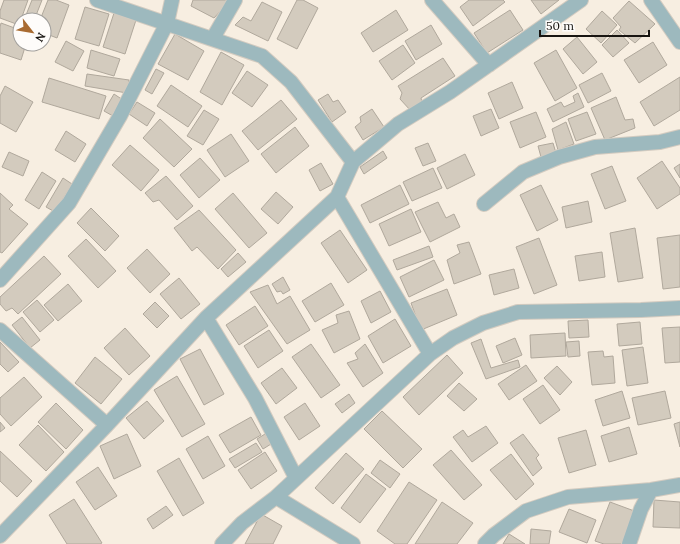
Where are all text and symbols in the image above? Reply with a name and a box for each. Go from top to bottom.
north arrow [12,12,52,52]
scale bar [540,12,649,38]
text: 50 m [546,18,574,33]
text: N [32,30,49,45]

